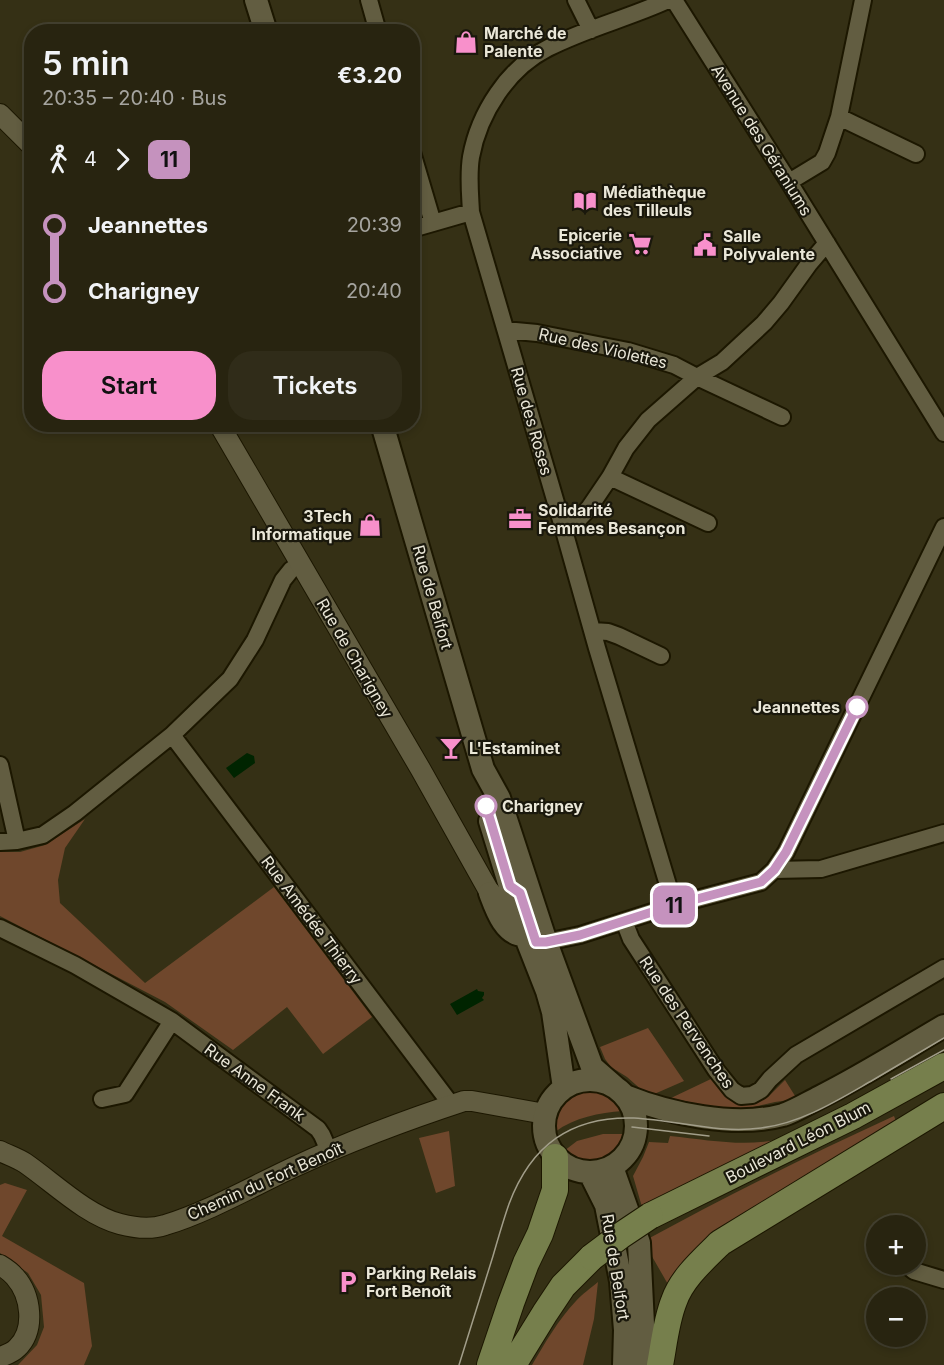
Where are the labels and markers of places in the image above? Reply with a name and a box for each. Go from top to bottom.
place label: Marché de Palente [484,23,567,61]
shop icon: Marché de Palente [453,29,479,55]
place label: Médiathèque des Tilleuls [603,182,706,220]
library icon: Médiathèque des Tilleuls [572,188,598,214]
place label: Epicerie Associative [530,225,622,263]
place label: Salle Polyvalente [723,226,815,264]
supermarket icon: Epicerie Associative [627,231,653,257]
public building icon: Salle Polyvalente [692,232,718,258]
place label: Solidarité Femmes Besançon [538,500,685,538]
place label: 3Tech Informatique [251,506,352,544]
office icon: Solidarité Femmes Besançon [507,506,533,532]
shop icon: 3Tech Informatique [357,512,383,538]
marker: Jeannettes [846,696,868,718]
place label: Jeannettes [753,697,840,717]
bar icon: L'Estaminet [438,735,464,761]
place label: L'Estaminet [469,738,560,758]
marker: Charigney [475,795,497,817]
place label: Charigney [502,796,583,816]
place label: Parking Relais Fort Benoît [366,1263,477,1301]
parking icon: Parking Relais Fort Benoît [335,1269,361,1295]

